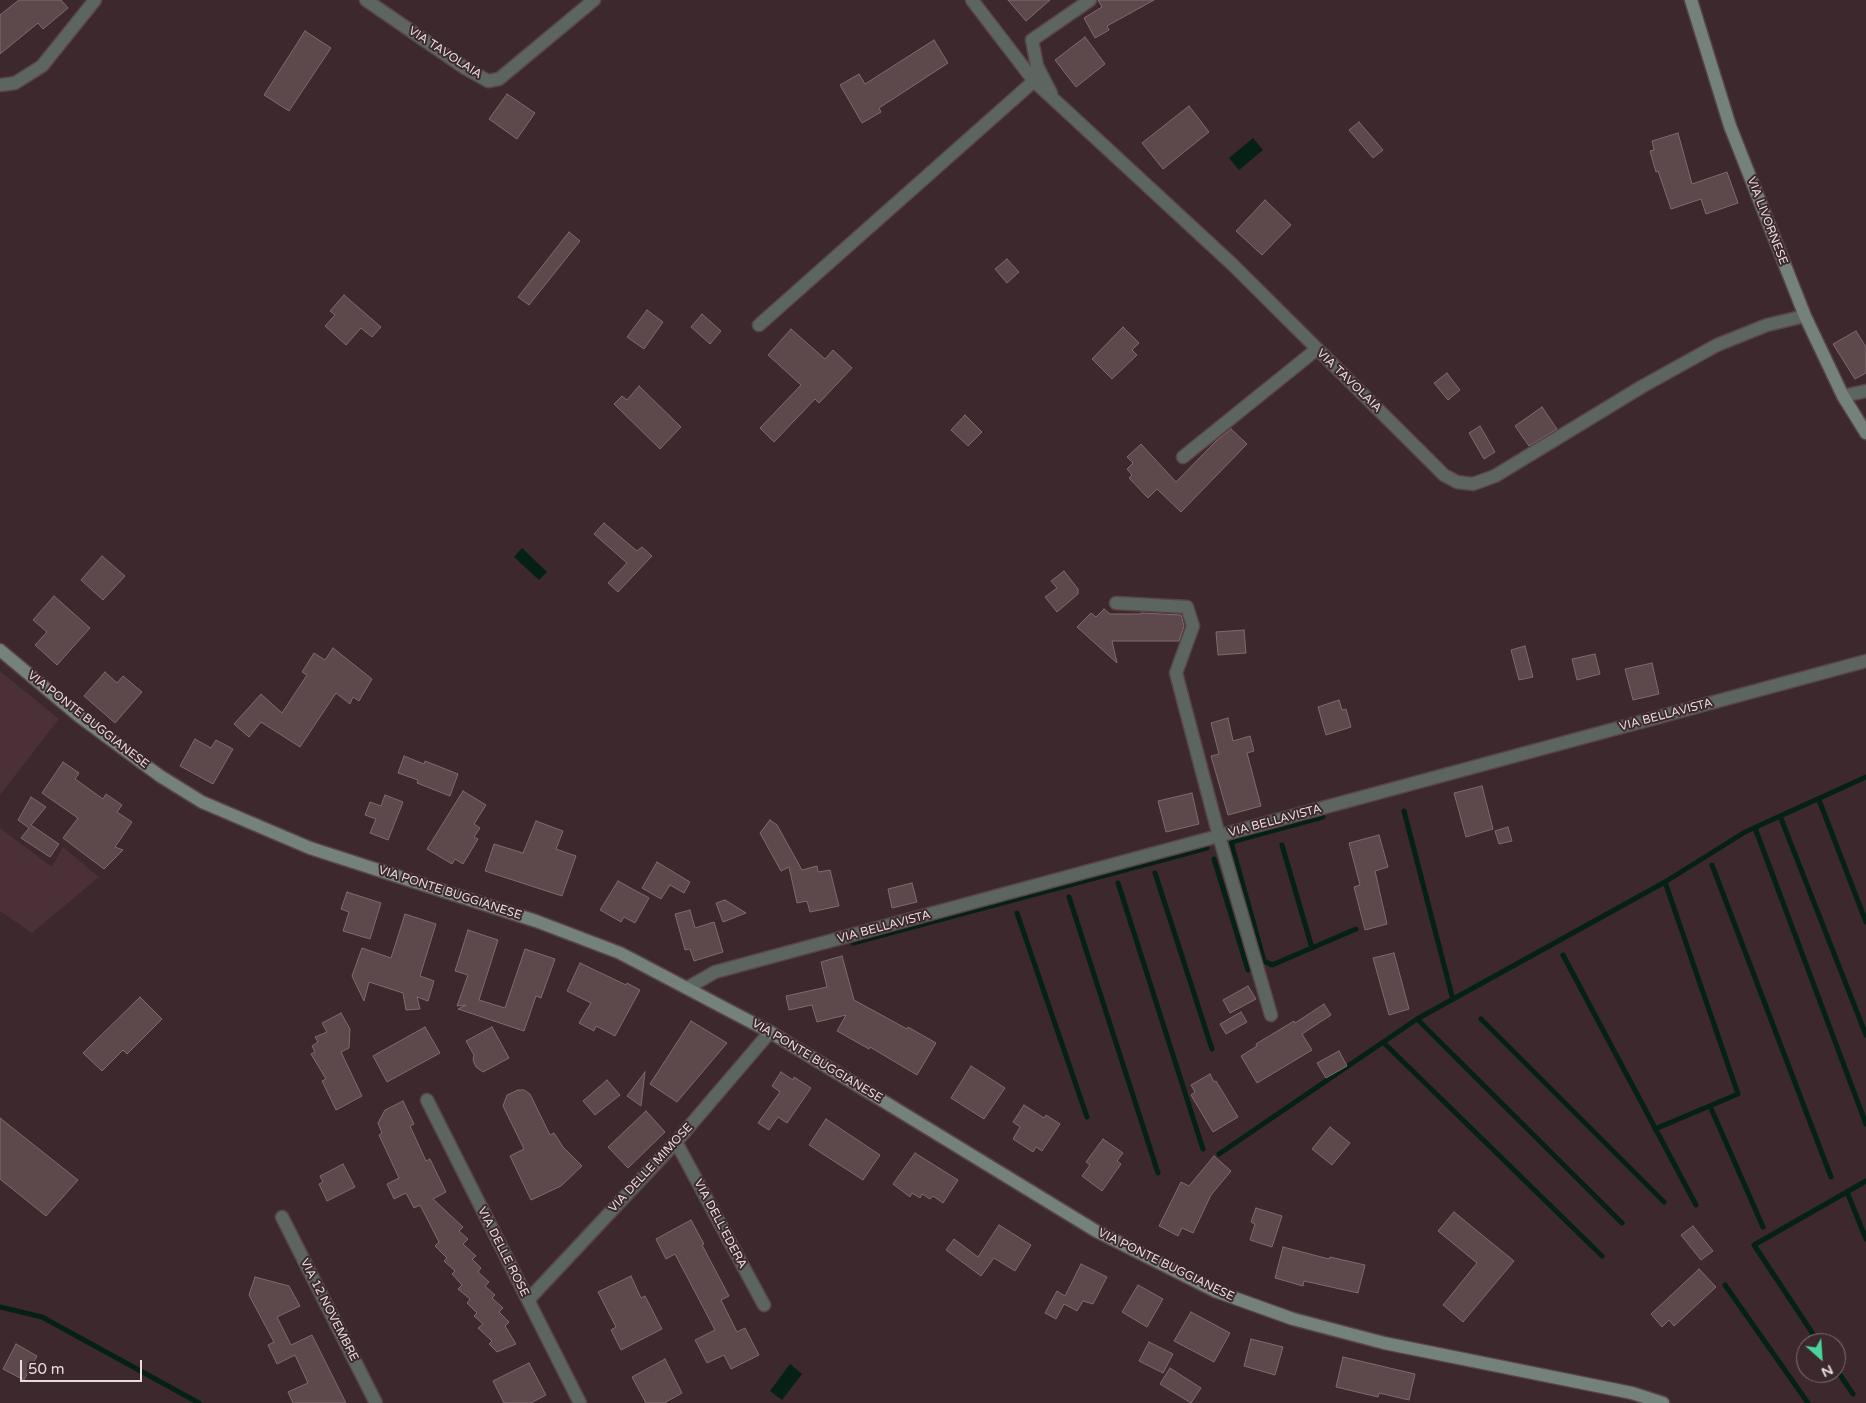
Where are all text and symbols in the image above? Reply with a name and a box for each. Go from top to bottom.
street label: VIA TAVOLAIA [406,24,484,82]
street label: VIA LIVORNESE [1744,175,1790,267]
street label: VIA TAVOLAIA [1314,346,1384,416]
street label: VIA PONTE BUGGIANESE [25,668,151,772]
street label: VIA BELLAVISTA [1618,696,1714,734]
street label: VIA BELLAVISTA [1227,802,1323,840]
street label: VIA PONTE BUGGIANESE [377,863,523,923]
street label: VIA BELLAVISTA [836,908,932,946]
street label: VIA PONTE BUGGIANESE [749,1016,885,1106]
street label: VIA DELLE MIMOSE [606,1120,696,1216]
street label: VIA DELL'EDERA [690,1177,750,1271]
street label: VIA DELLE ROSE [474,1205,532,1299]
street label: VIA PONTE BUGGIANESE [1096,1226,1236,1304]
street label: VIA 12 NOVEMBRE [297,1256,361,1364]
north arrow [1796,1333,1846,1383]
scale bar [22,1350,145,1382]
text: 50 m [28,1360,65,1378]
text: N [1819,1361,1836,1381]

